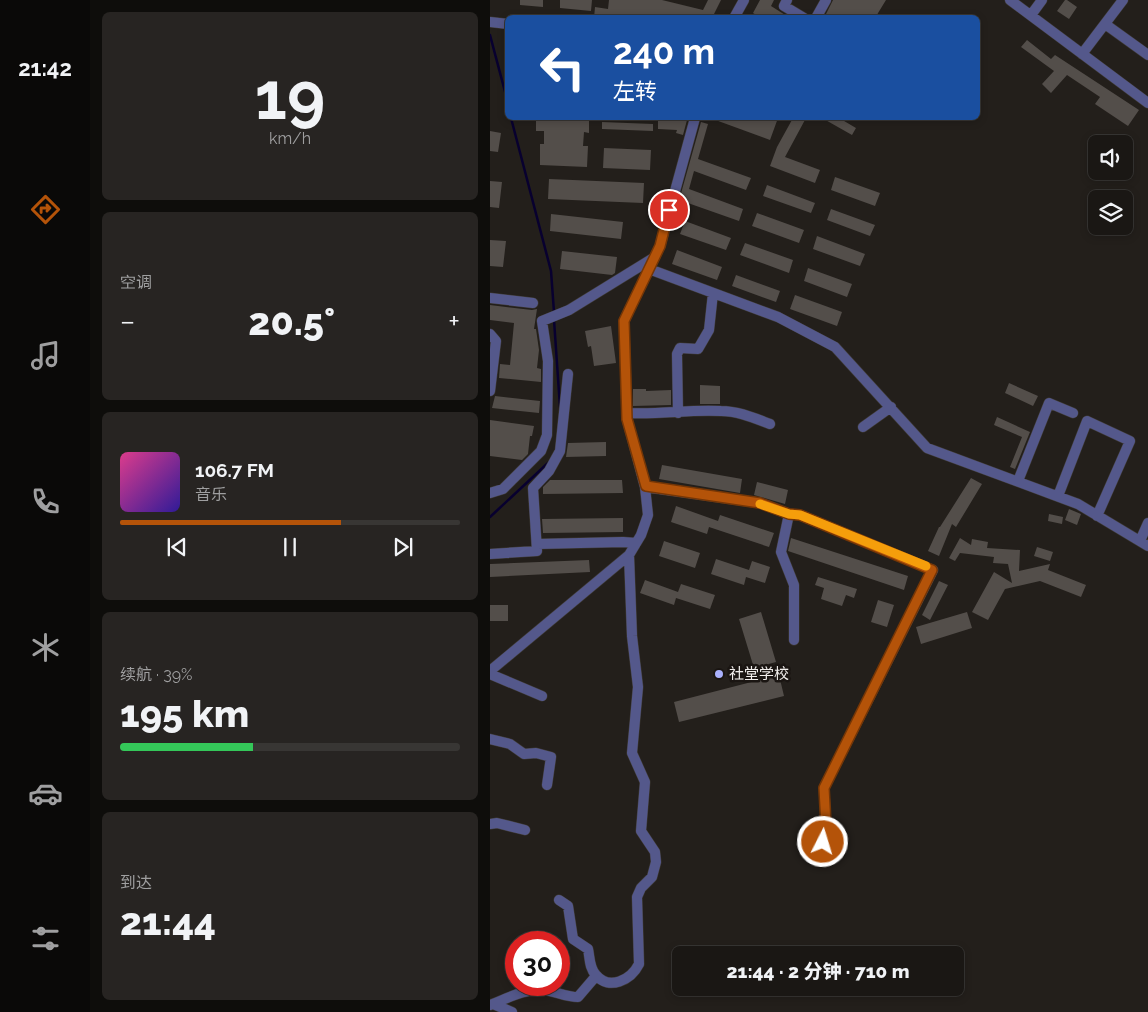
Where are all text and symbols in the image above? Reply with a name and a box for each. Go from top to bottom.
text: 240 m [613,31,715,72]
icon: left [530,35,595,100]
text: 21:42 [18,55,72,81]
text: 19 [255,58,325,134]
text: 左转 [613,78,657,104]
text: km/h [269,129,311,148]
map controls [1088,135,1133,235]
button: sound [1088,135,1133,180]
pin [648,189,690,231]
button: layers [1088,190,1133,235]
icon: directions [28,192,63,227]
icon: arrive [655,196,683,224]
text: 空调 [120,273,152,292]
text: 20.5° [248,299,335,344]
text: − [120,305,135,338]
text: + [448,305,460,338]
icon: music [28,338,63,373]
text: 106.7 FM [195,459,274,481]
icon: phone [28,484,63,519]
text: 音乐 [195,485,227,504]
icon: previous [163,533,191,561]
icon: pause [276,533,304,561]
icon: next [389,533,417,561]
icon: climate [28,630,63,665]
text: 续航 · 39% [120,665,193,684]
place label: 社堂学校 [729,665,789,683]
marker: 社堂学校 [713,668,725,680]
text: 195 km [120,691,249,736]
icon: car [28,776,63,811]
position arrow [796,815,848,867]
text: 到达 [120,873,152,892]
text: 21:44 [120,899,216,944]
icon: filters [28,921,63,956]
speed limit sign: 30 [505,931,570,996]
text: 21:44 · 2 分钟 · 710 m [727,960,909,982]

